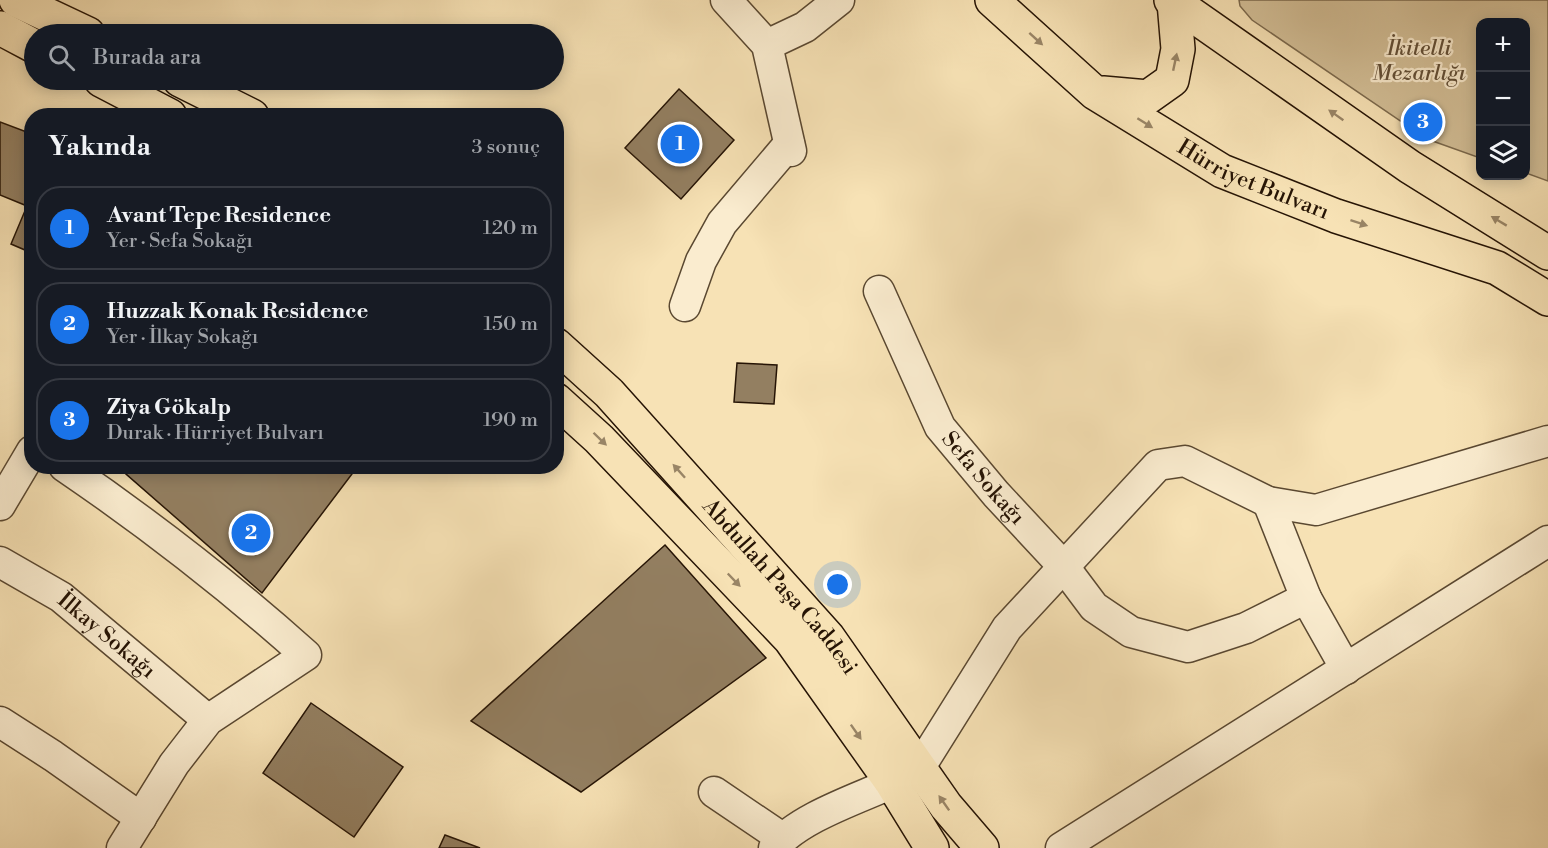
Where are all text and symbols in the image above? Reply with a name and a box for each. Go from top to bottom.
map controls [1476,18,1530,180]
button: + [1476,18,1530,72]
search box [24,24,564,90]
one-way arrow [1028,32,1043,46]
park label: İkitelli Mezarlığı [1372,34,1466,87]
icon: search [45,41,78,74]
text: Burada ara [93,44,201,71]
one-way arrow [1171,53,1181,71]
button: − [1476,72,1530,126]
pin: 3 [1404,100,1442,144]
one-way arrow [1328,109,1344,121]
one-way arrow [1137,118,1153,129]
pin: 1 [660,122,700,166]
button: layers [1476,126,1530,180]
text: Yakında [48,131,151,163]
street label: Hürriyet Bulvarı [1172,133,1333,226]
text: 3 sonuç [471,135,540,160]
text: Avant Tepe Residence [107,202,331,229]
text: 1 [65,216,74,241]
text: 120 m [483,216,538,241]
one-way arrow [1491,216,1507,227]
one-way arrow [1350,219,1368,228]
text: Yer · Sefa Sokağı [107,229,253,254]
text: Huzzak Konak Residence [107,298,368,325]
text: 2 [63,312,76,337]
text: 150 m [483,312,538,337]
text: Yer · İlkay Sokağı [107,325,258,350]
text: Ziya Gökalp [107,394,231,421]
text: 3 [63,408,76,433]
text: 190 m [483,408,538,433]
text: Durak · Hürriyet Bulvarı [107,421,324,446]
street label: Sefa Sokağı [936,426,1031,530]
one-way arrow [592,432,606,446]
one-way arrow [673,464,686,479]
street label: Abdullah Paşa Caddesi [696,492,863,680]
pin: 2 [232,510,270,556]
your location [823,570,852,599]
one-way arrow [727,573,741,588]
street label: İlkay Sokağı [52,586,162,684]
one-way arrow [850,723,862,739]
one-way arrow [938,796,950,812]

